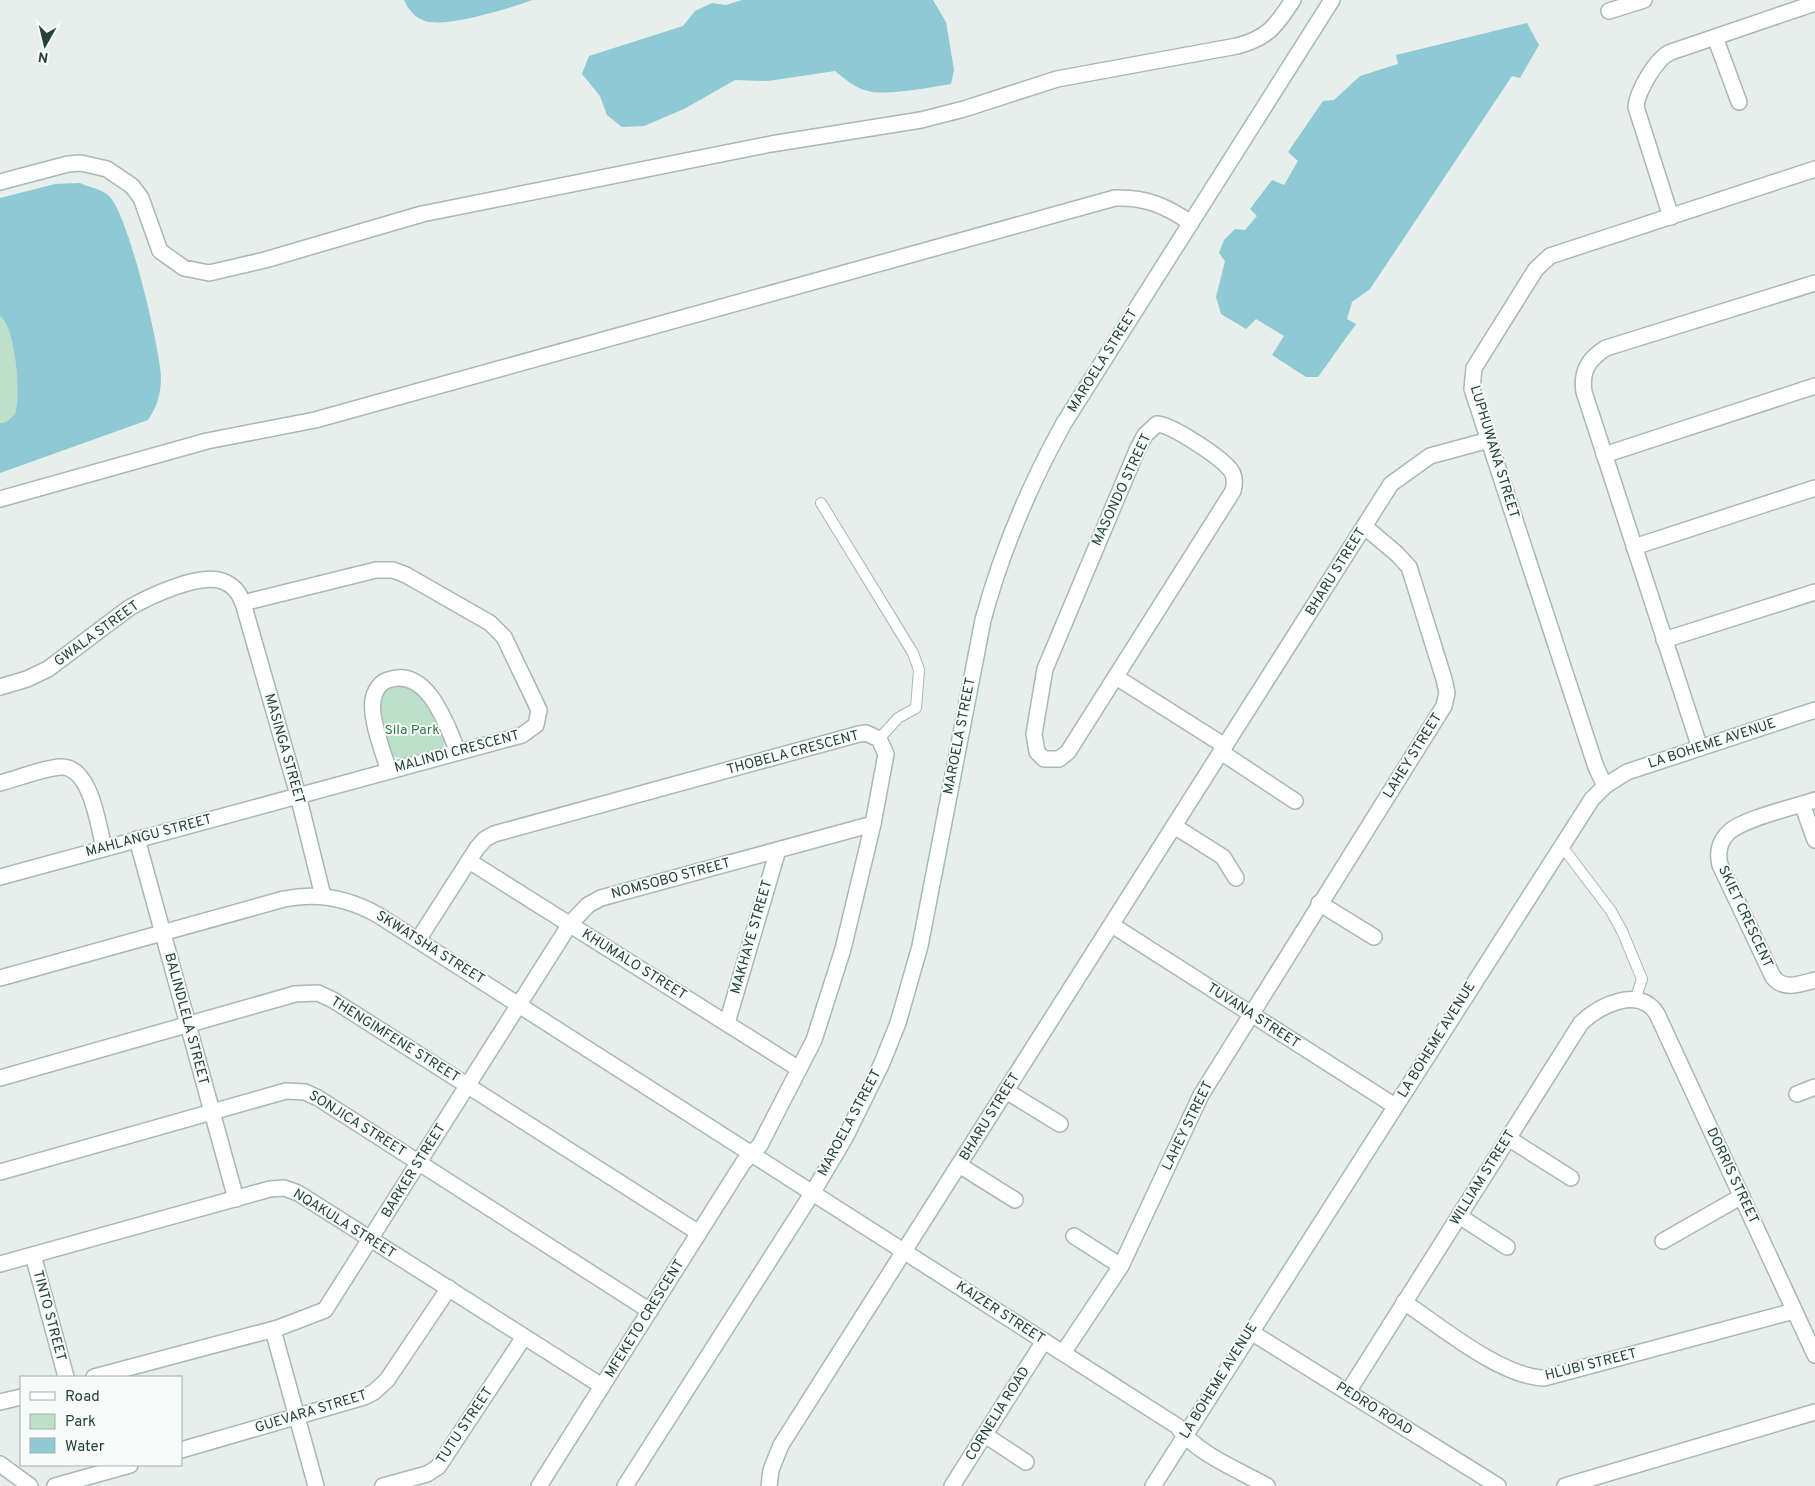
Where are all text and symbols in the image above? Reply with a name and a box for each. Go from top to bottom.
north arrow [20,20,70,70]
text: N [37,47,50,66]
street label: MAROELA STREET [1064,306,1142,416]
street label: LUPHUWANA STREET [1466,383,1522,521]
street label: MASONDO STREET [1089,431,1155,549]
street label: BHARU STREET [1302,525,1370,619]
street label: GWALA STREET [51,598,143,670]
street label: MAROELA STREET [940,676,980,796]
street label: MASINGA STREET [260,692,308,806]
street label: LAHEY STREET [1380,710,1446,802]
street label: LA BOHEME AVENUE [1646,715,1778,773]
park label: Sila Park [384,722,440,739]
street label: MALINDI CRESCENT [393,727,521,777]
street label: THOBELA CRESCENT [725,727,861,779]
street label: MAHLANGU STREET [84,811,214,861]
street label: NOMSOBO STREET [609,855,733,903]
street label: SKIET CRESCENT [1714,863,1776,971]
street label: MAKHAYE STREET [728,878,776,996]
street label: SKWATSHA STREET [372,908,488,988]
street label: KHUMALO STREET [578,926,690,1004]
street label: BALINDLELA STREET [160,951,212,1087]
street label: LA BOHEME AVENUE [1394,979,1480,1101]
street label: TUVANA STREET [1203,980,1303,1052]
street label: THENGIMFENE STREET [327,993,463,1087]
street label: MAROELA STREET [815,1067,885,1179]
street label: BHARU STREET [956,1070,1024,1164]
street label: LAHEY STREET [1159,1079,1217,1173]
street label: SONJICA STREET [305,1087,409,1161]
street label: BARKER STREET [378,1121,450,1221]
street label: DORRIS STREET [1702,1125,1762,1227]
street label: WILLIAM STREET [1447,1127,1519,1229]
street label: NQAKULA STREET [289,1186,399,1262]
street label: MFEKETO CRESCENT [602,1257,688,1381]
street label: TINTO STREET [29,1269,69,1363]
street label: KAIZER STREET [952,1278,1048,1348]
street label: LA BOHEME AVENUE [1176,1320,1262,1442]
street label: HLUBI STREET [1543,1345,1639,1385]
street label: CORNELIA ROAD [962,1364,1034,1464]
legend [20,1376,182,1466]
street label: PEDRO ROAD [1333,1379,1415,1439]
street label: TUTU STREET [433,1384,497,1468]
street label: GUEVARA STREET [253,1387,369,1437]
text: Road [65,1388,100,1407]
text: Park [65,1413,96,1432]
text: Water [65,1438,105,1457]

